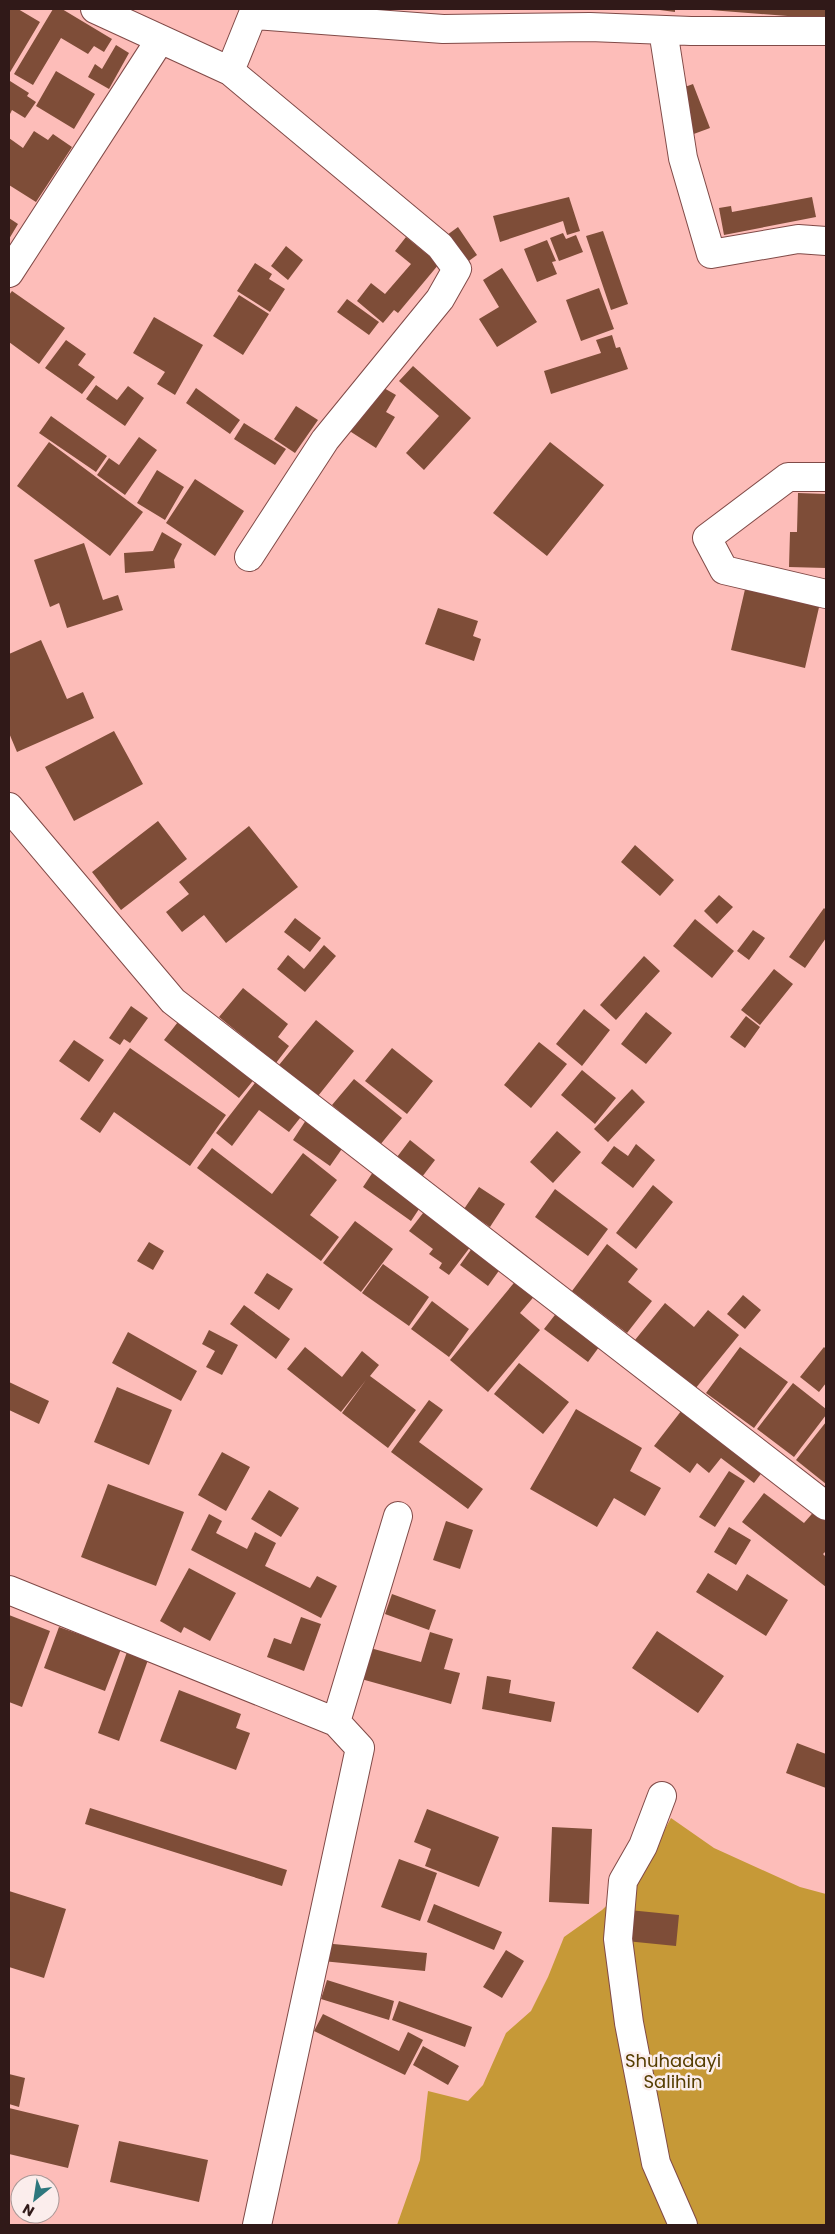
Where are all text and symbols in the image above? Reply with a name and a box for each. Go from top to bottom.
park label: Shuhadayi Salihin [625,2048,721,2094]
north arrow [10,2174,60,2224]
text: N [19,2199,38,2222]

